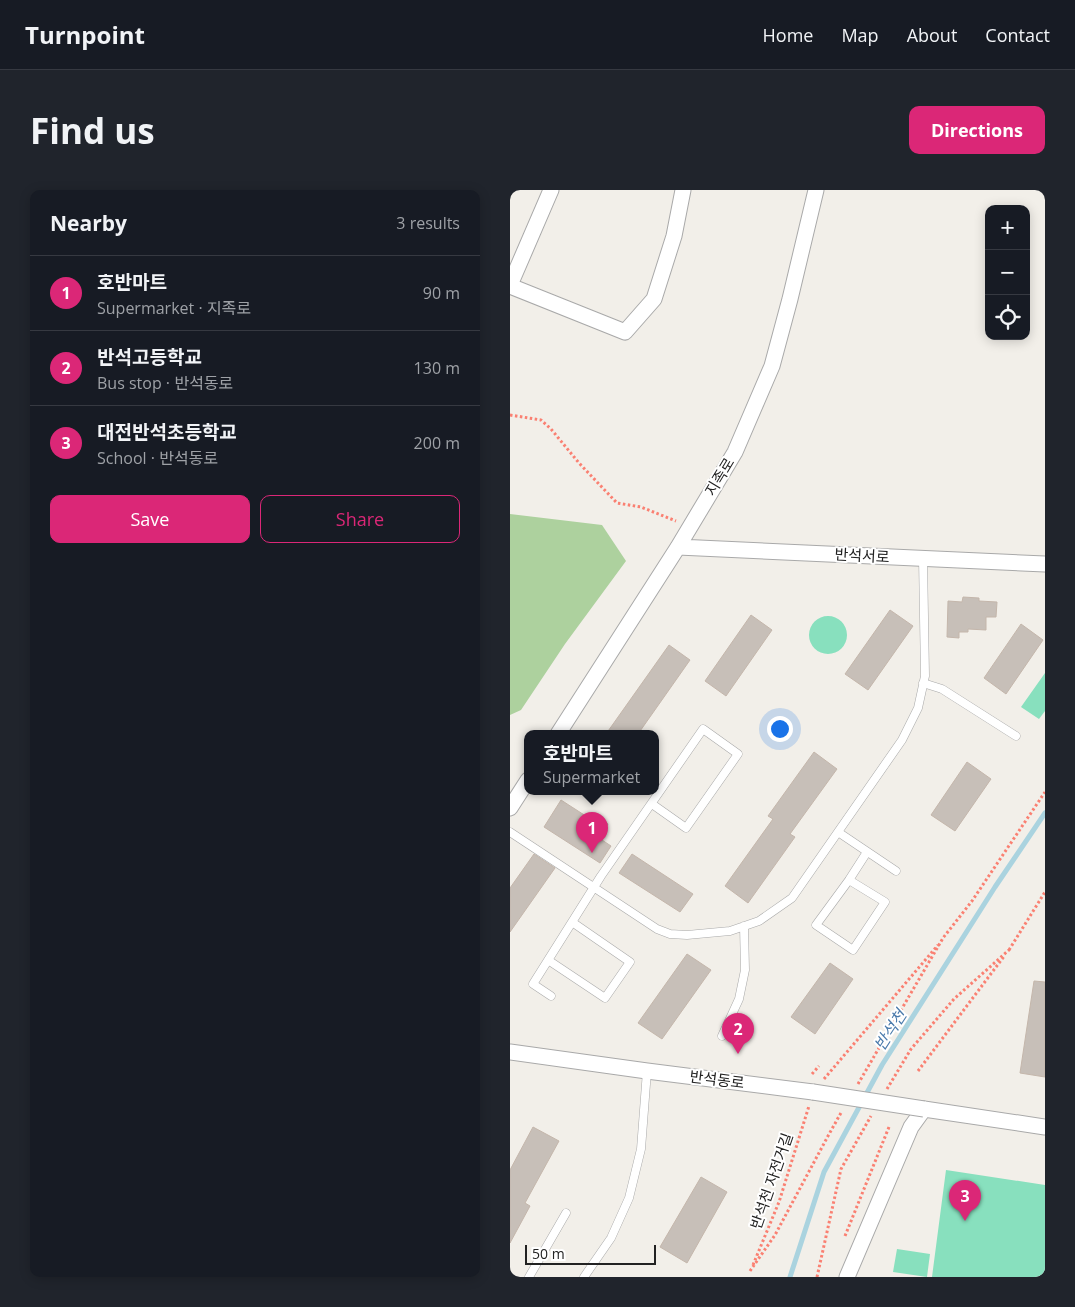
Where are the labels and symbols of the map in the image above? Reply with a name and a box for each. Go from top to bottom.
street label: 지족로 [700,454,738,499]
street label: 반석서로 [834,544,890,566]
your location [767,716,793,742]
pin: 1 [576,812,608,853]
water label: 반석천 [869,1004,912,1055]
pin: 2 [722,1013,754,1054]
street label: 반석동로 [689,1066,746,1092]
street label: 반석천 자전거길 [745,1130,797,1231]
pin: 3 [949,1180,981,1221]
scale bar [525,1242,656,1265]

